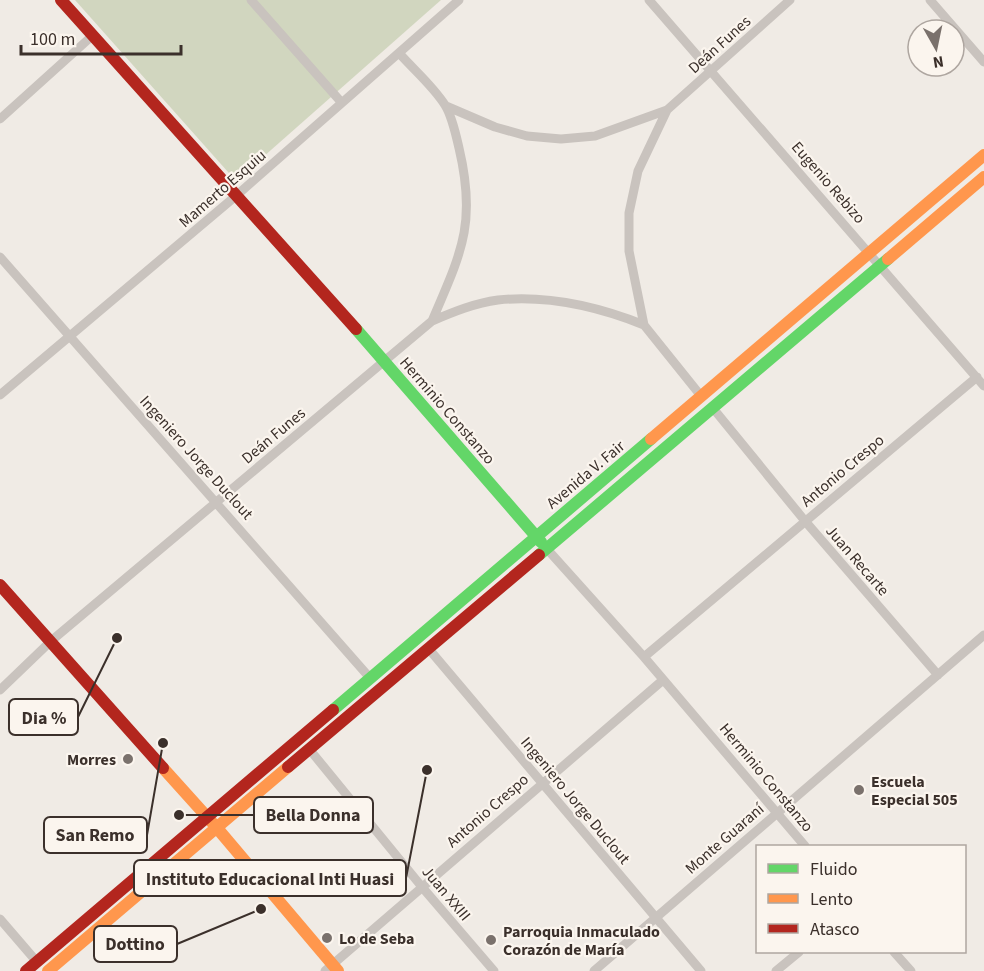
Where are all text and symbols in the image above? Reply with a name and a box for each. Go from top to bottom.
street label: Deán Funes [684,11,756,79]
scale bar [21,18,182,56]
north arrow [906,18,966,78]
text: 100 m [30,27,75,52]
text: N [931,50,945,74]
street label: Eugenio Rebizo [786,137,870,229]
street label: Mamerto Esquiu [174,145,271,233]
street label: Herminio Constanzo [394,352,500,469]
street label: Ingeniero Jorge Duclout [135,391,258,525]
street label: Deán Funes [237,402,311,469]
street label: Antonio Crespo [796,429,889,512]
street label: Avenida V. Fair [542,435,630,514]
street label: Juan Recarte [820,521,894,601]
callout: Dia % [9,699,78,735]
text: Dia % [22,706,66,731]
street label: Herminio Constanzo [714,719,818,837]
street label: Ingeniero Jorge Duclout [515,732,635,869]
place label: Morres [67,749,116,771]
marker: Morres [121,752,135,766]
street label: Antonio Crespo [442,769,534,853]
place label: Escuela Especial 505 [871,771,958,811]
marker: Escuela Especial 505 [852,783,866,797]
callout: Bella Donna [254,797,373,833]
street label: Monte Guaraní [680,798,770,879]
text: Bella Donna [265,803,361,828]
callout: San Remo [44,817,147,853]
text: San Remo [56,823,135,848]
legend [756,845,966,953]
text: Fluido [810,857,857,882]
callout: Instituto Educacional Inti Huasi [134,860,406,896]
street label: Juan XXIII [417,862,476,926]
text: Instituto Educacional Inti Huasi [146,867,394,892]
text: Lento [810,887,853,912]
text: Atasco [810,917,859,942]
place label: Parroquia Inmaculado Corazón de María [503,921,660,961]
callout: Dottino [94,926,177,962]
place label: Lo de Seba [339,928,414,950]
marker: Lo de Seba [320,931,334,945]
text: Dottino [105,932,165,957]
marker: Parroquia Inmaculado Corazón de María [484,933,498,947]

